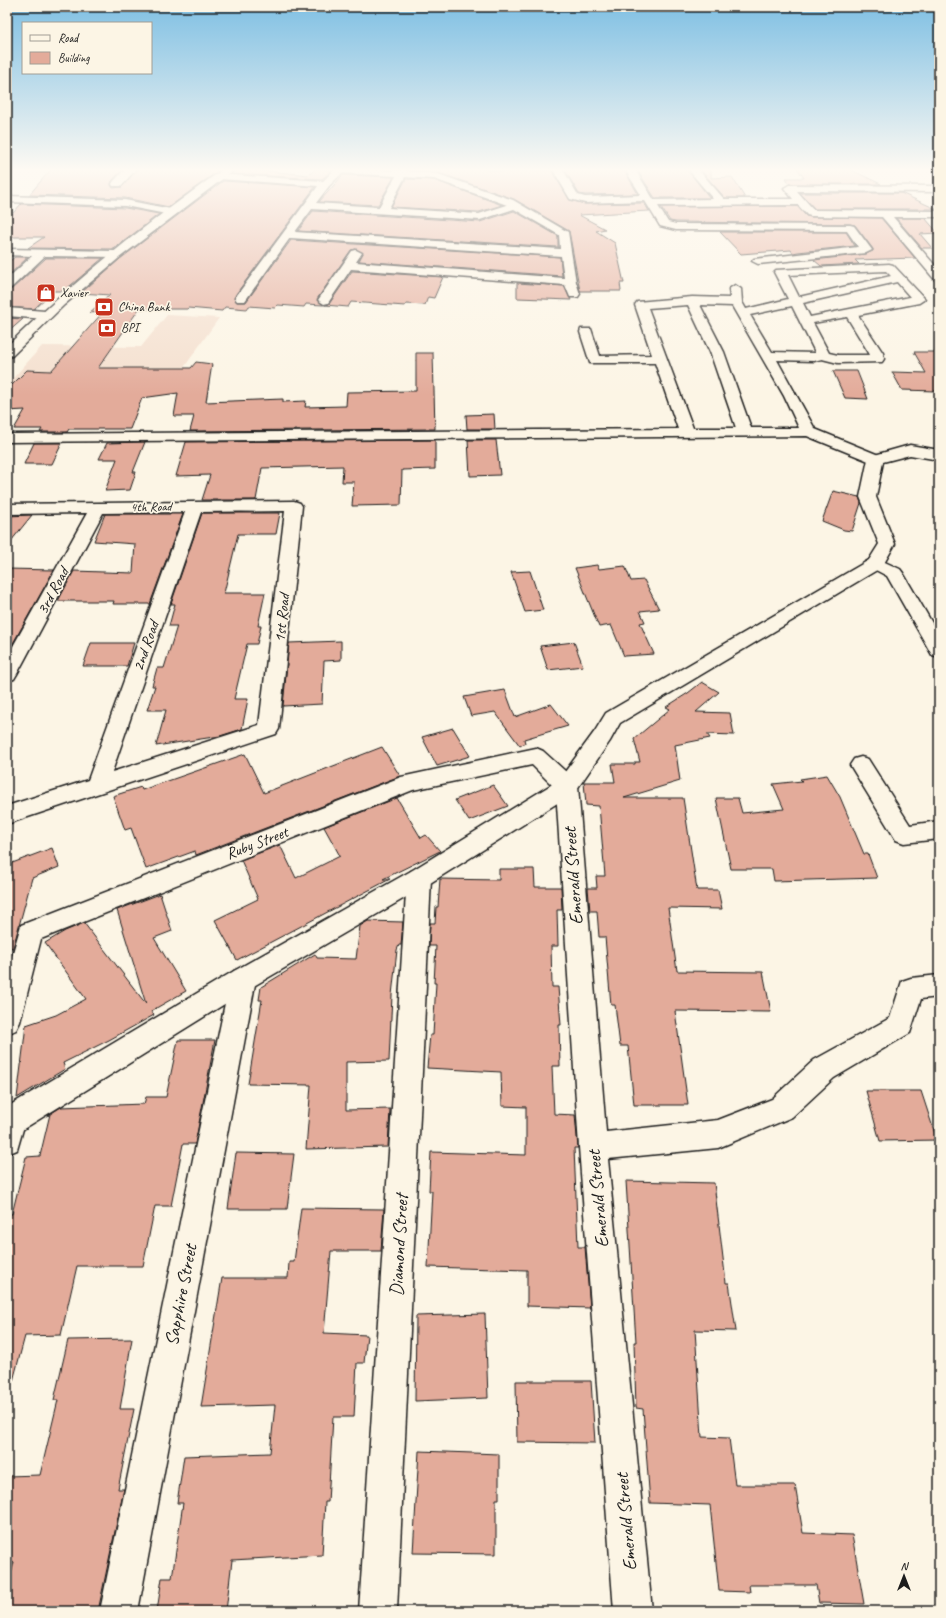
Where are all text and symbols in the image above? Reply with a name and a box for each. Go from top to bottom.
legend [22,22,152,74]
text: Road [58,30,80,46]
text: Building [58,50,90,66]
shop icon: Xavier [35,282,57,304]
place label: Xavier [60,285,89,301]
bank icon: China Bank [93,296,115,318]
place label: China Bank [118,299,171,315]
bank icon: BPI [96,317,118,339]
place label: BPI [121,320,142,336]
street label: 4th Road [130,499,174,515]
street label: 3rd Road [32,562,75,618]
street label: 1st Road [270,590,295,643]
street label: 2nd Road [128,616,165,674]
street label: Ruby Street [223,821,292,864]
street label: Emerald Street [558,825,588,926]
street label: Emerald Street [582,1148,614,1249]
street label: Diamond Street [384,1191,414,1296]
street label: Sapphire Street [159,1241,203,1348]
street label: Emerald Street [610,1471,642,1572]
north arrow [884,1556,924,1596]
text: N [901,1559,910,1573]

